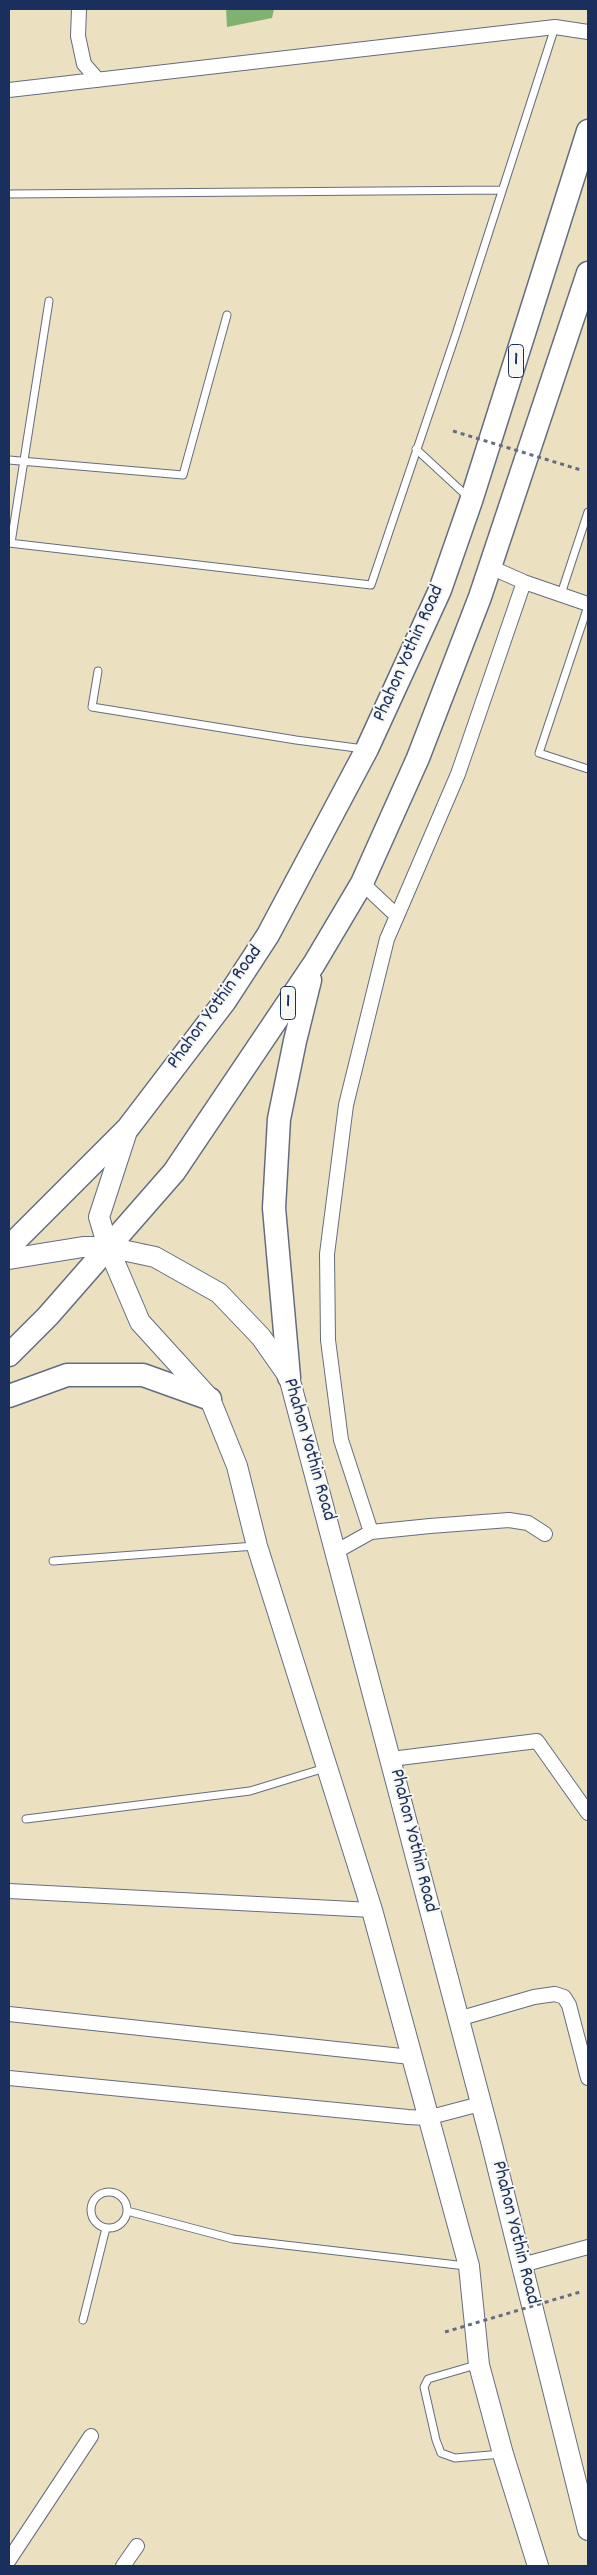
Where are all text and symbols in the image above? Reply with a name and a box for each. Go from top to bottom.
road number: 1 [508,344,524,378]
street label: Phahon Yothin Road [369,582,451,726]
street label: Phahon Yothin Road [163,941,269,1075]
road number: 1 [280,986,296,1020]
street label: Phahon Yothin Road [276,1376,340,1524]
street label: Phahon Yothin Road [383,1767,441,1915]
street label: Phahon Yothin Road [485,2159,543,2307]

